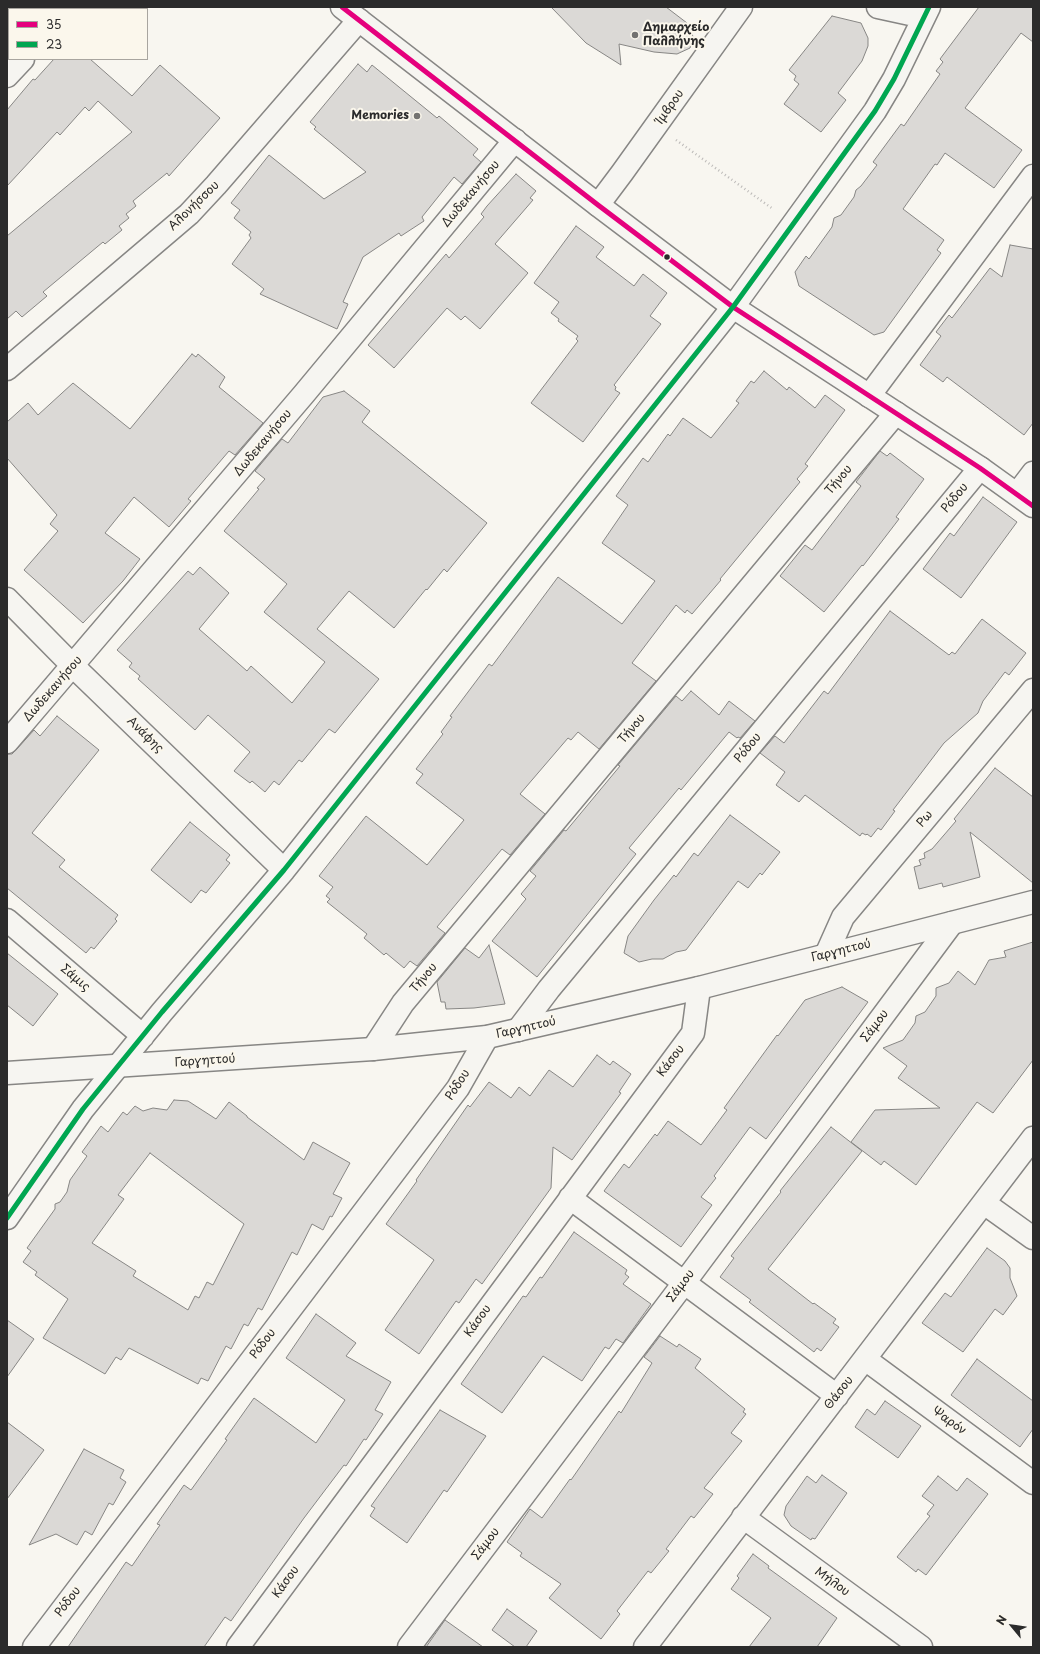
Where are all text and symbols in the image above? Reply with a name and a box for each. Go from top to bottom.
legend [8,8,148,60]
text: 35 [46,15,61,33]
place label: Δημαρχείο Παλλήνης [643,21,709,49]
marker: Δημαρχείο Παλλήνης [630,30,640,40]
text: 23 [46,35,62,53]
street label: Ίμβρου [653,87,687,127]
place label: Memories [351,109,409,123]
marker: Memories [412,111,422,121]
street label: Δωδεκανήσου [439,158,503,230]
street label: Αλονήσσου [166,178,222,234]
unlabelled marker [662,252,672,262]
street label: Δωδεκανήσου [231,407,295,479]
street label: Τήνου [822,462,856,498]
street label: Ρόδου [939,480,971,516]
street label: Δωδεκανήσου [21,653,85,725]
street label: Τήνου [615,711,649,747]
street label: Ανάφης [124,714,166,756]
street label: Ρόδου [732,730,764,766]
street label: Ρω [914,808,936,830]
street label: Γαργηττού [810,937,872,965]
street label: Τήνου [407,960,441,996]
street label: Σάμις [57,962,93,994]
street label: Σάμου [858,1007,892,1045]
street label: Γαργηττού [495,1014,557,1042]
street label: Κάσου [654,1042,688,1080]
street label: Γαργηττού [174,1052,236,1070]
street label: Ρόδου [443,1067,473,1103]
street label: Σάμου [664,1267,698,1305]
street label: Κάσου [461,1302,495,1340]
street label: Ρόδου [247,1326,279,1362]
street label: Θάσου [821,1373,857,1413]
street label: Ψαρόν [929,1404,969,1438]
street label: Σάμου [469,1525,503,1563]
street label: Κάσου [269,1563,303,1601]
street label: Μήλου [812,1564,852,1600]
street label: Ρόδου [52,1584,84,1620]
north arrow [992,1606,1032,1646]
text: N [992,1612,1011,1628]

